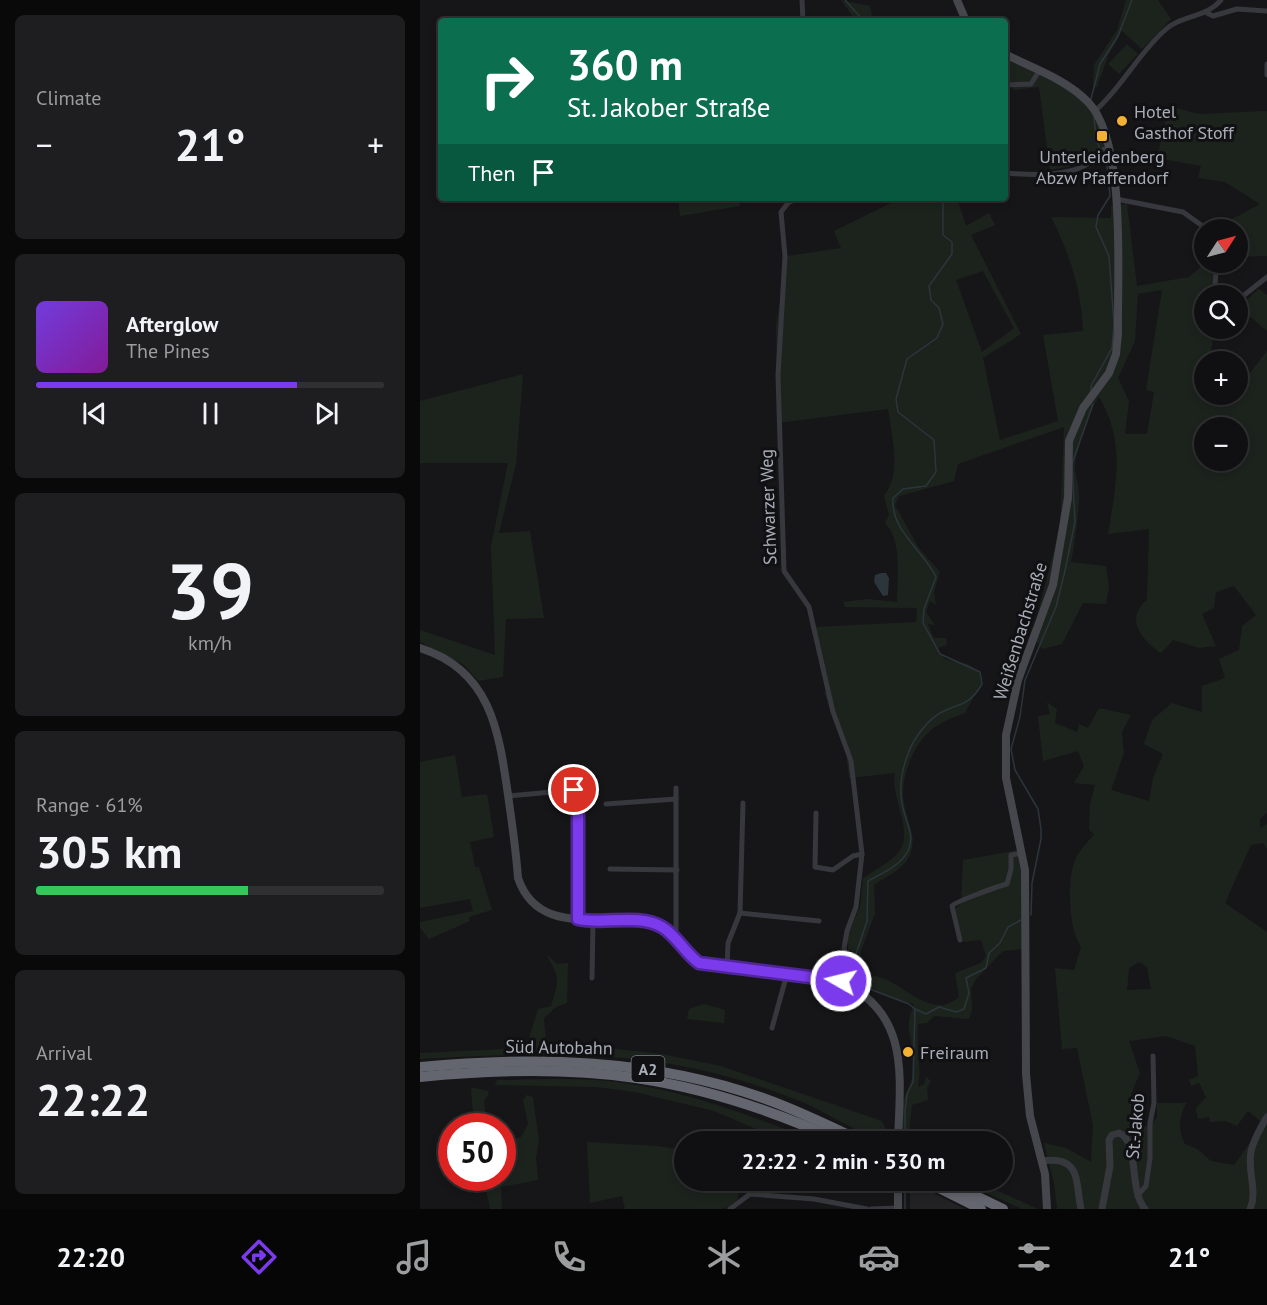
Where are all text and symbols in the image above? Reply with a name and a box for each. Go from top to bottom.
text: 360 m [567,37,683,92]
icon: right [468,42,546,120]
text: Climate [36,85,102,111]
text: St. Jakober Straße [567,90,771,124]
place label: Hotel Gasthof Stoff [1134,100,1235,144]
marker: Hotel Gasthof Stoff [1115,114,1129,128]
text: 21° [175,115,245,173]
text: − [36,123,53,166]
text: + [367,123,384,166]
marker: Unterleidenberg Abzw Pfaffendorf [1095,129,1109,143]
place label: Unterleidenberg Abzw Pfaffendorf [1036,145,1169,189]
icon: arrive [527,156,560,189]
text: Then [468,159,515,187]
north arrow [1194,219,1248,273]
map controls [1194,219,1248,471]
button: search [1194,285,1248,339]
text: Afterglow [126,310,218,338]
text: The Pines [126,338,210,364]
button: + [1194,351,1248,405]
icon: previous [78,397,111,430]
icon: pause [194,397,227,430]
icon: next [310,397,343,430]
button: − [1194,417,1248,471]
street label: Schwarzer Weg [754,449,782,565]
text: 39 [166,540,254,641]
street label: Weißenbachstraße [988,559,1052,703]
text: km/h [188,630,232,656]
pin [548,764,599,815]
icon: arrive [557,773,590,806]
text: Range · 61% [36,792,143,818]
text: 305 km [36,822,182,880]
position arrow [809,949,873,1013]
street label: Süd Autobahn [505,1035,613,1059]
text: Arrival [36,1040,92,1066]
place label: Freiraum [920,1041,989,1064]
marker: Freiraum [901,1045,915,1059]
road number: A2 [632,1056,664,1082]
text: 22:22 [36,1070,150,1128]
street label: St.-Jakob [1121,1092,1149,1160]
speed limit sign: 50 [438,1113,516,1191]
text: 22:22 · 2 min · 530 m [742,1147,945,1175]
icon: directions [238,1236,280,1278]
icon: music [393,1236,435,1278]
icon: phone [548,1236,590,1278]
icon: climate [703,1236,745,1278]
icon: car [858,1236,900,1278]
icon: filters [1013,1236,1055,1278]
text: 22:20 [57,1240,125,1274]
text: 21° [1168,1240,1210,1274]

